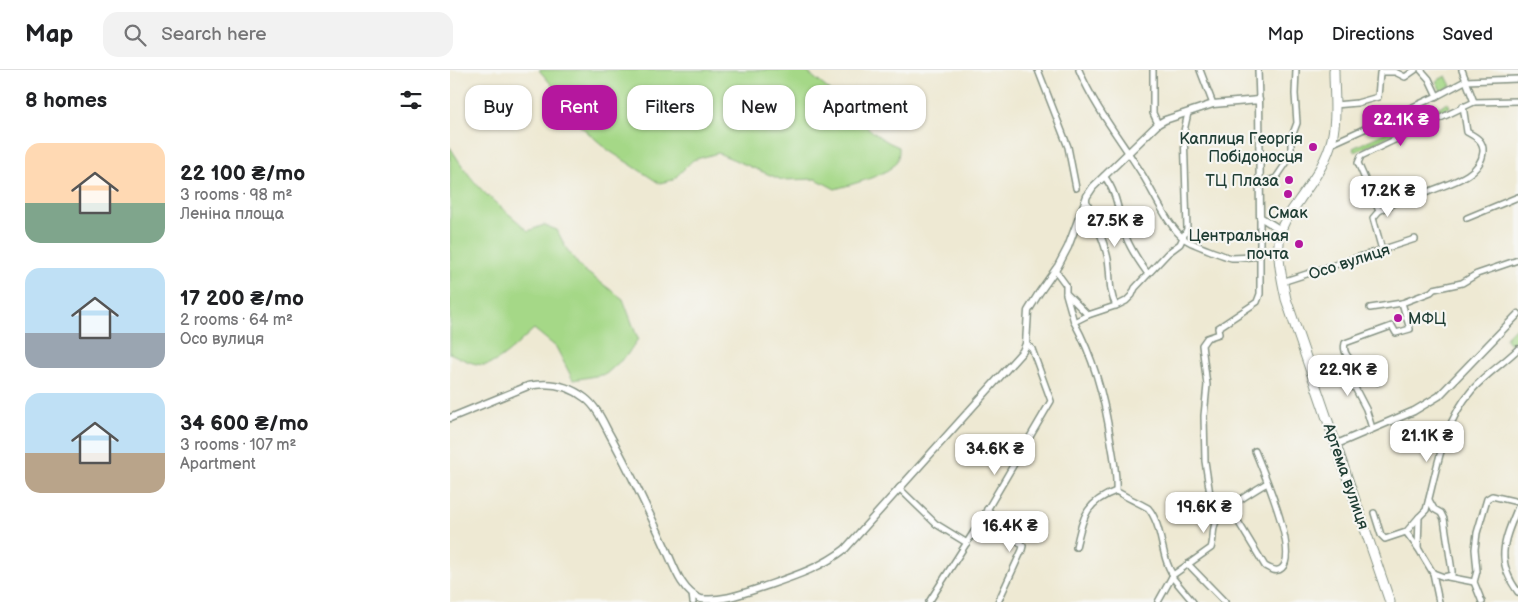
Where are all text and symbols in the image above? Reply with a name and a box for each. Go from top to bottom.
search box [103,12,453,57]
text: Map [25,20,73,49]
icon: search [121,21,149,49]
text: Search here [161,23,267,46]
text: Map [1268,24,1304,45]
text: Directions [1332,24,1414,45]
text: Saved [1442,24,1493,45]
chip: Buy [465,85,532,130]
chip: Rent [542,85,617,130]
chip: Filters [627,85,713,130]
chip: New [723,85,795,130]
chip: Apartment [805,85,926,130]
icon: filters [397,86,425,114]
text: 8 homes [25,88,107,113]
pin: 22.1K ₴ [1355,104,1447,147]
text: 22.1K ₴ [1373,111,1429,130]
place label: Каплиця Георгія Побідоносця [1179,130,1303,167]
marker: Каплиця Георгія Побідоносця [1307,141,1319,153]
text: 22 100 ₴/mo [180,161,305,186]
icon: home [65,163,125,223]
place label: ТЦ Плаза [1205,172,1280,191]
marker: ТЦ Плаза [1283,174,1295,186]
pin: 17.2K ₴ [1342,176,1434,218]
text: 17.2K ₴ [1361,182,1415,201]
text: 3 rooms · 98 m² [180,186,292,205]
marker: Смак [1282,188,1294,200]
place label: Смак [1268,204,1308,223]
text: Леніна площа [180,205,284,224]
pin: 27.5K ₴ [1069,206,1161,248]
text: 27.5K ₴ [1087,212,1143,231]
place label: Центральная почта [1188,227,1290,264]
marker: Центральная почта [1293,238,1305,250]
street label: Осо вулиця [1307,240,1392,284]
text: 17 200 ₴/mo [180,286,304,311]
icon: home [65,288,125,348]
place label: МФЦ [1408,310,1447,329]
text: 2 rooms · 64 m² [180,311,293,330]
marker: МФЦ [1392,312,1404,324]
text: Осо вулиця [180,330,264,349]
pin: 22.9K ₴ [1302,354,1394,397]
text: 22.9K ₴ [1319,361,1377,380]
text: 34 600 ₴/mo [180,411,309,436]
icon: home [65,413,125,473]
street label: Артема вулиця [1318,420,1373,532]
pin: 21.1K ₴ [1381,420,1473,463]
text: 21.1K ₴ [1401,427,1453,446]
pin: 34.6K ₴ [949,434,1041,476]
text: 3 rooms · 107 m² [180,436,296,455]
text: 34.6K ₴ [966,440,1024,459]
text: Apartment [180,455,256,474]
pin: 19.6K ₴ [1158,492,1250,534]
text: 19.6K ₴ [1176,498,1232,517]
pin: 16.4K ₴ [964,510,1056,553]
text: 16.4K ₴ [982,517,1038,536]

